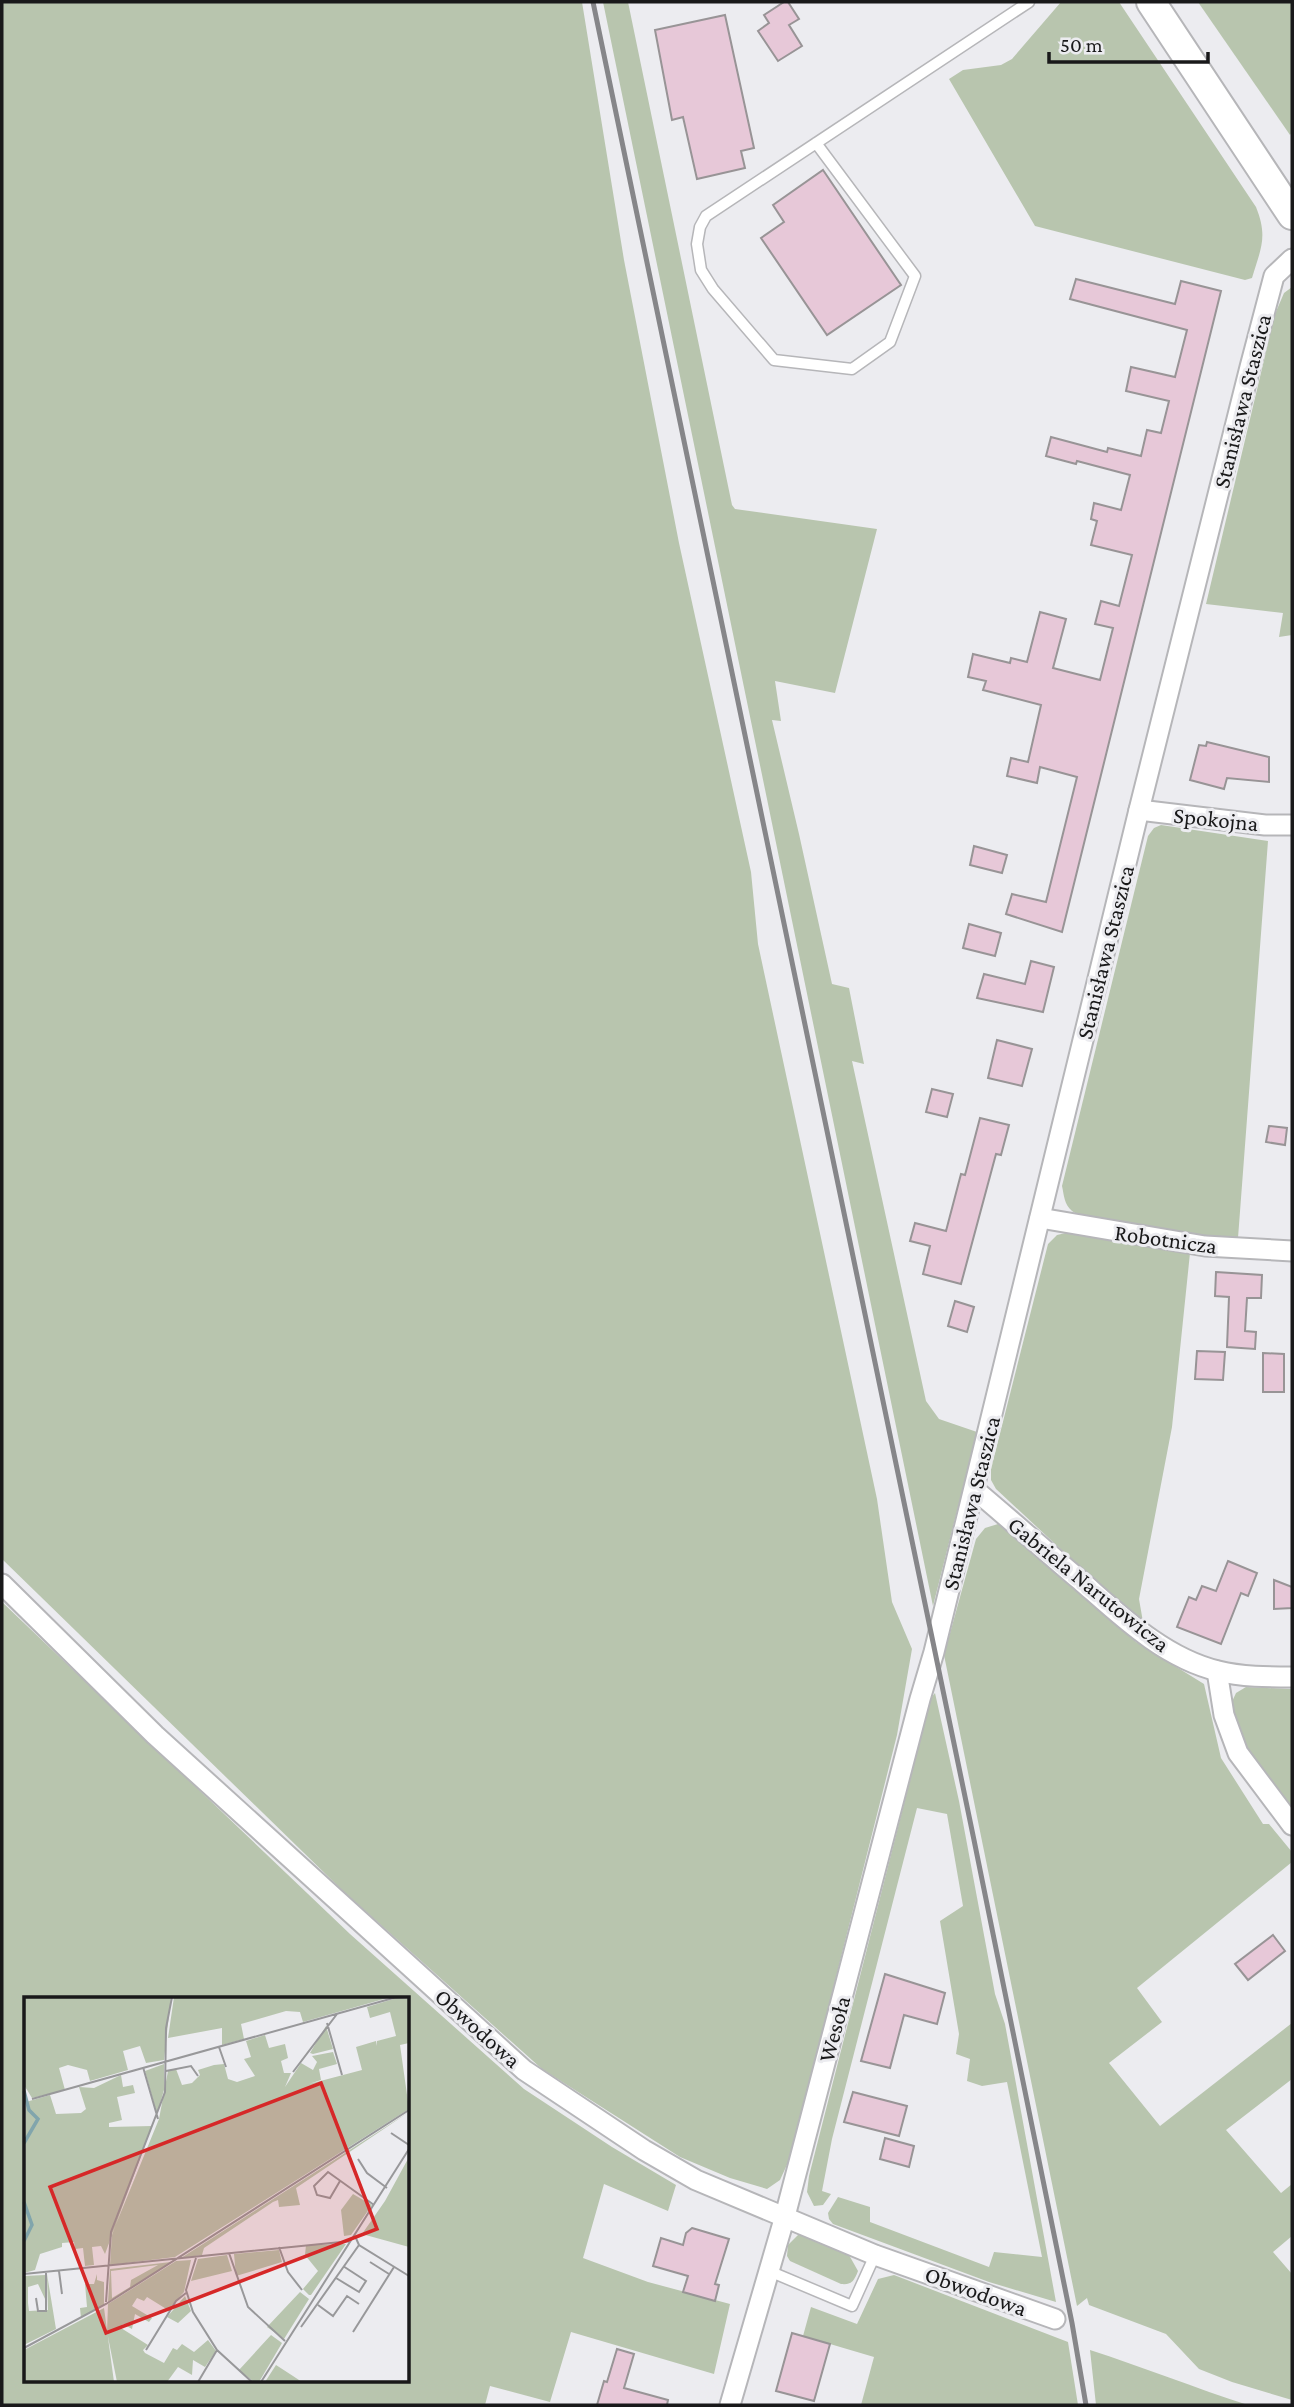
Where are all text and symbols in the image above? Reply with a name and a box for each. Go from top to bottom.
scale bar [1049,21,1208,65]
text: 50 m [1060,33,1103,57]
street label: Stanisława Staszica [1208,311,1276,491]
street label: Spokojna [1172,802,1260,836]
street label: Stanisława Staszica [1071,862,1139,1042]
street label: Robotnicza [1113,1219,1219,1259]
street label: Stanisława Staszica [937,1413,1005,1593]
street label: Gabriela Narutowicza [1003,1511,1175,1657]
street label: Obwodowa [430,1983,526,2073]
street label: Wesoła [813,1993,855,2065]
inset map [24,1997,410,2382]
street label: Obwodowa [922,2261,1031,2321]

